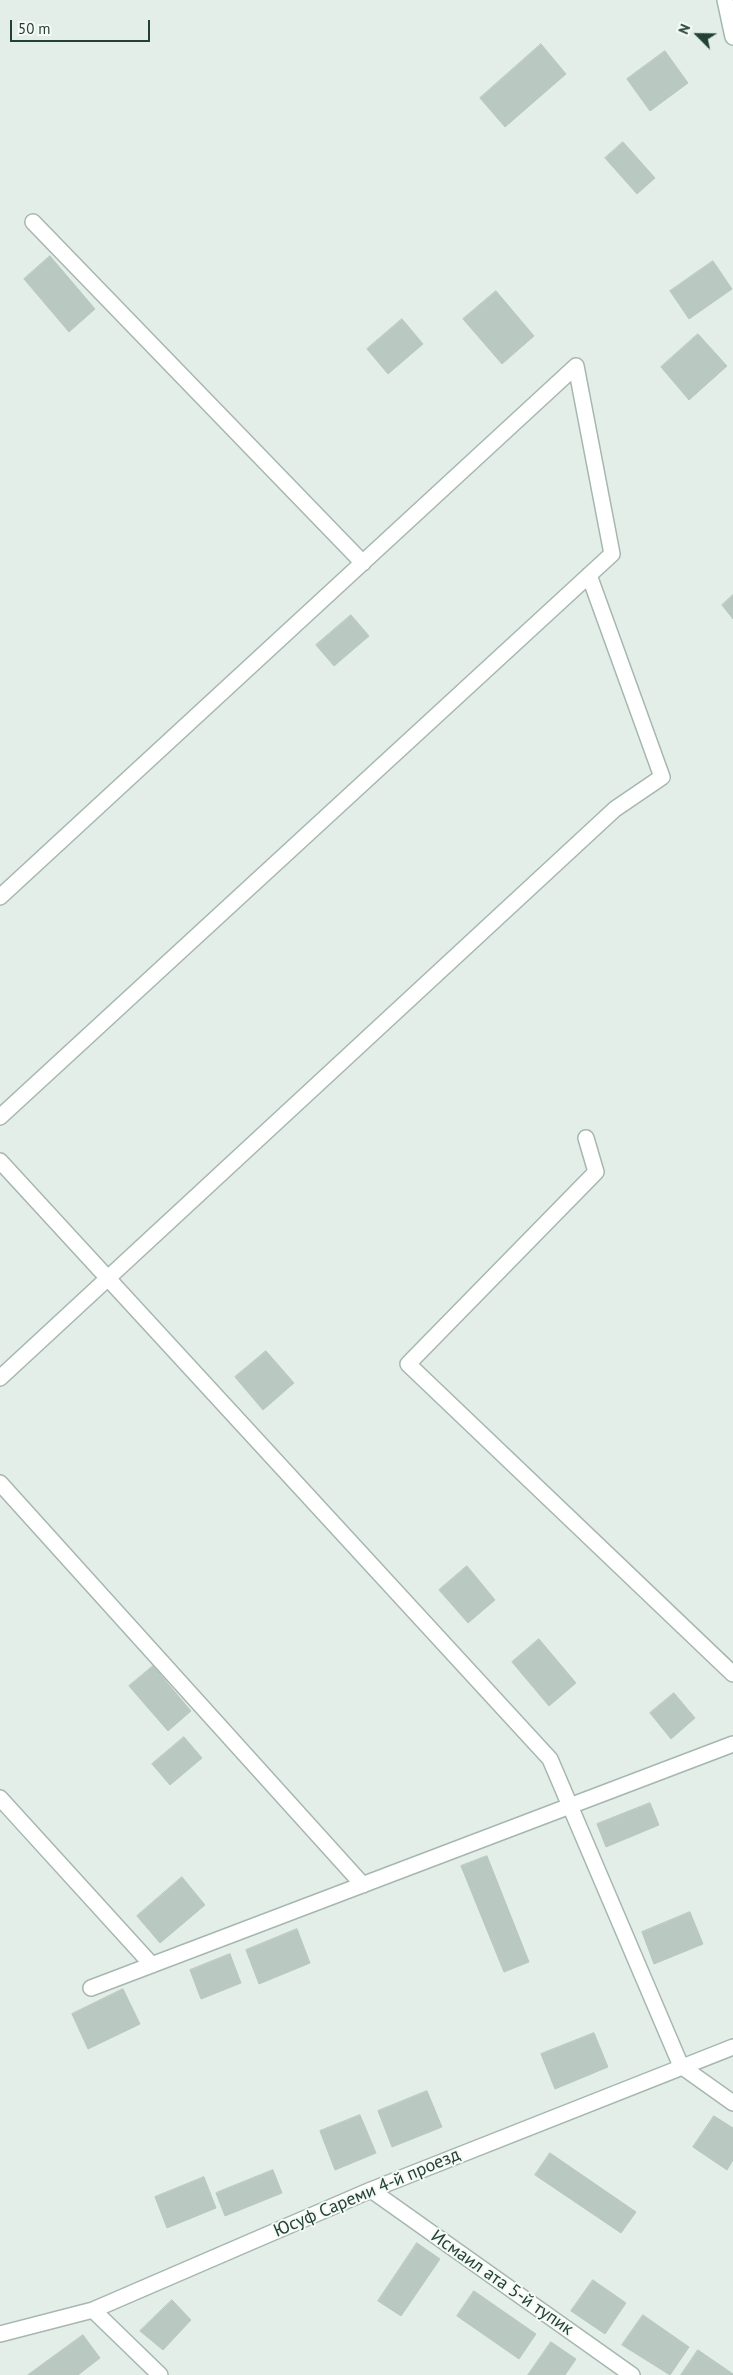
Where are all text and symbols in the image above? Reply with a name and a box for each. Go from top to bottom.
scale bar [12,10,152,42]
north arrow [673,10,723,60]
text: 50 m [18,19,51,38]
text: N [674,21,694,37]
street label: Юсуф Сареми 4-й проезд [271,2144,463,2242]
street label: Исмаил ата 5-й тупик [427,2226,577,2340]

